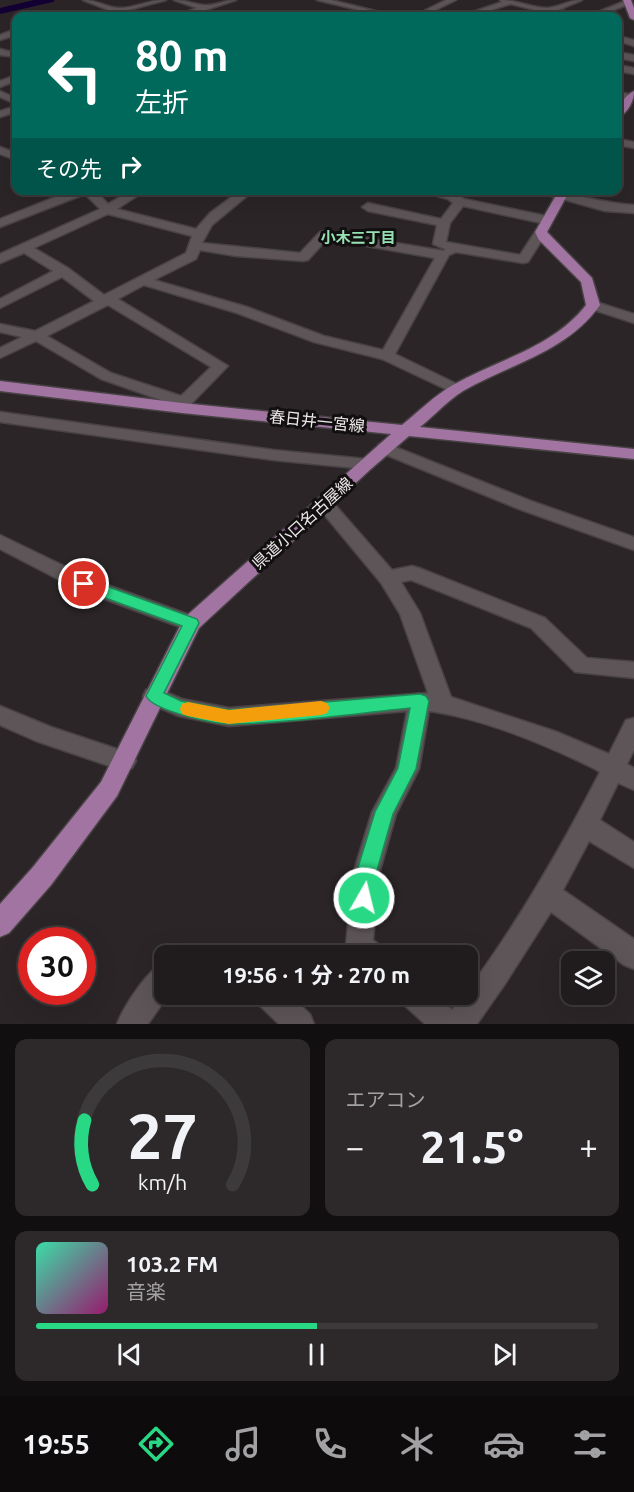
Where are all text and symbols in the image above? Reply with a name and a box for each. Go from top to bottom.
text: 80 m [135,32,229,79]
icon: left [36,36,114,114]
text: 左折 [135,87,189,117]
icon: right [114,150,147,183]
text: その先 [36,156,102,181]
district label: 小木三丁目 [320,229,396,246]
street label: 春日井一宮線 [268,407,366,435]
street label: 県道小口名古屋線 [248,473,356,573]
pin [58,558,109,609]
icon: arrive [67,567,100,600]
position arrow [332,866,396,930]
speed limit sign: 30 [18,927,96,1005]
map controls [561,951,615,1005]
button: layers [561,951,615,1005]
text: 19:56 · 1 分 · 270 m [222,962,410,987]
text: エアコン [346,1088,426,1111]
text: 27 [127,1101,197,1171]
text: 21.5° [420,1121,523,1172]
text: − [346,1128,364,1165]
text: + [579,1128,598,1165]
text: km/h [137,1170,187,1194]
text: 103.2 FM [126,1251,218,1276]
text: 音楽 [126,1280,166,1303]
icon: previous [113,1338,146,1371]
icon: pause [300,1338,333,1371]
icon: next [488,1338,521,1371]
icon: directions [135,1423,177,1465]
icon: music [222,1423,264,1465]
icon: phone [309,1423,351,1465]
icon: climate [396,1423,438,1465]
icon: car [483,1423,525,1465]
icon: filters [569,1423,611,1465]
text: 19:55 [22,1429,90,1459]

